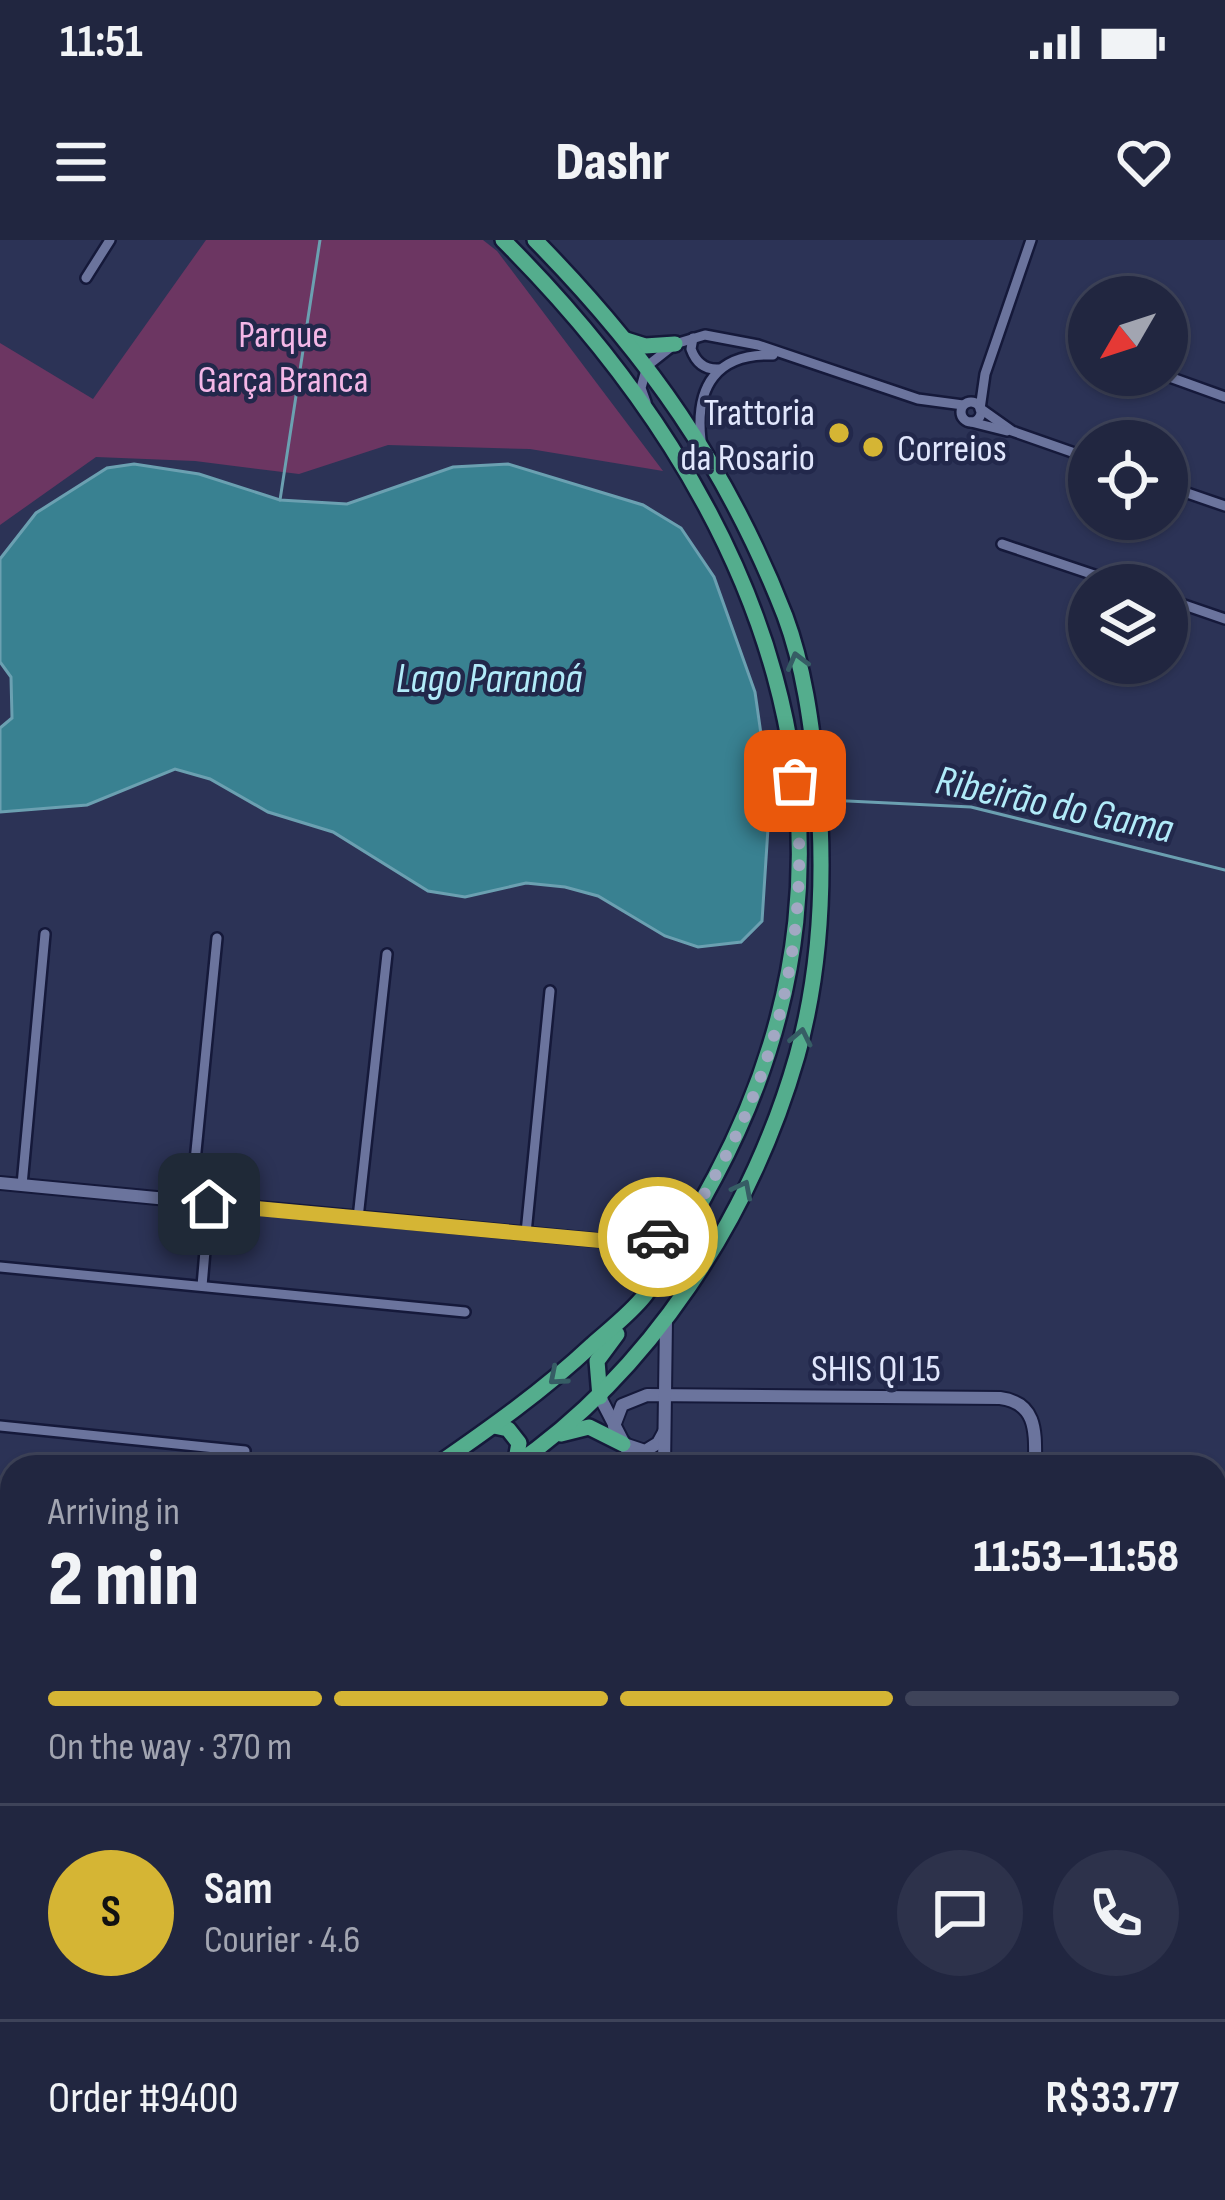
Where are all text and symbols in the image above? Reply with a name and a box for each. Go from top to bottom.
text: 11:51 [60,15,143,70]
icon: menu [48,129,114,195]
icon: heart [1111,129,1177,195]
text: Dashr [555,130,670,195]
north arrow [1068,276,1188,396]
map controls [1068,276,1188,684]
park label: Parque Garça Branca [198,312,368,404]
place label: Trattoria da Rosario [680,390,815,482]
marker: Trattoria da Rosario [826,420,852,446]
button: locate [1068,420,1188,540]
place label: Correios [897,426,1007,473]
marker: Correios [860,434,886,460]
button: layers [1068,564,1188,684]
one-way arrow [787,652,812,672]
water label: Lago Paranoá [396,654,582,705]
pin [744,730,846,832]
icon: bag [762,748,828,814]
water label: Ribeirão do Gama [931,755,1178,855]
one-way arrow [787,1027,812,1047]
pin [158,1153,260,1255]
icon: home [176,1171,242,1237]
courier [598,1177,718,1297]
one-way arrow [728,1180,752,1201]
icon: car [625,1204,691,1270]
street label: SHIS QI 15 [811,1346,941,1393]
one-way arrow [549,1363,571,1384]
text: Arriving in [48,1489,180,1536]
text: 11:53–11:58 [973,1530,1179,1585]
text: 2 min [48,1534,199,1627]
text: On the way · 370 m [48,1724,292,1771]
button: chat [897,1850,1023,1976]
button: phone [1053,1850,1179,1976]
text: Sam [204,1862,273,1917]
text: S [101,1885,121,1940]
text: Courier · 4.6 [204,1917,360,1964]
text: Order #9400 [48,2071,239,2126]
text: R$33.77 [1046,2071,1179,2126]

